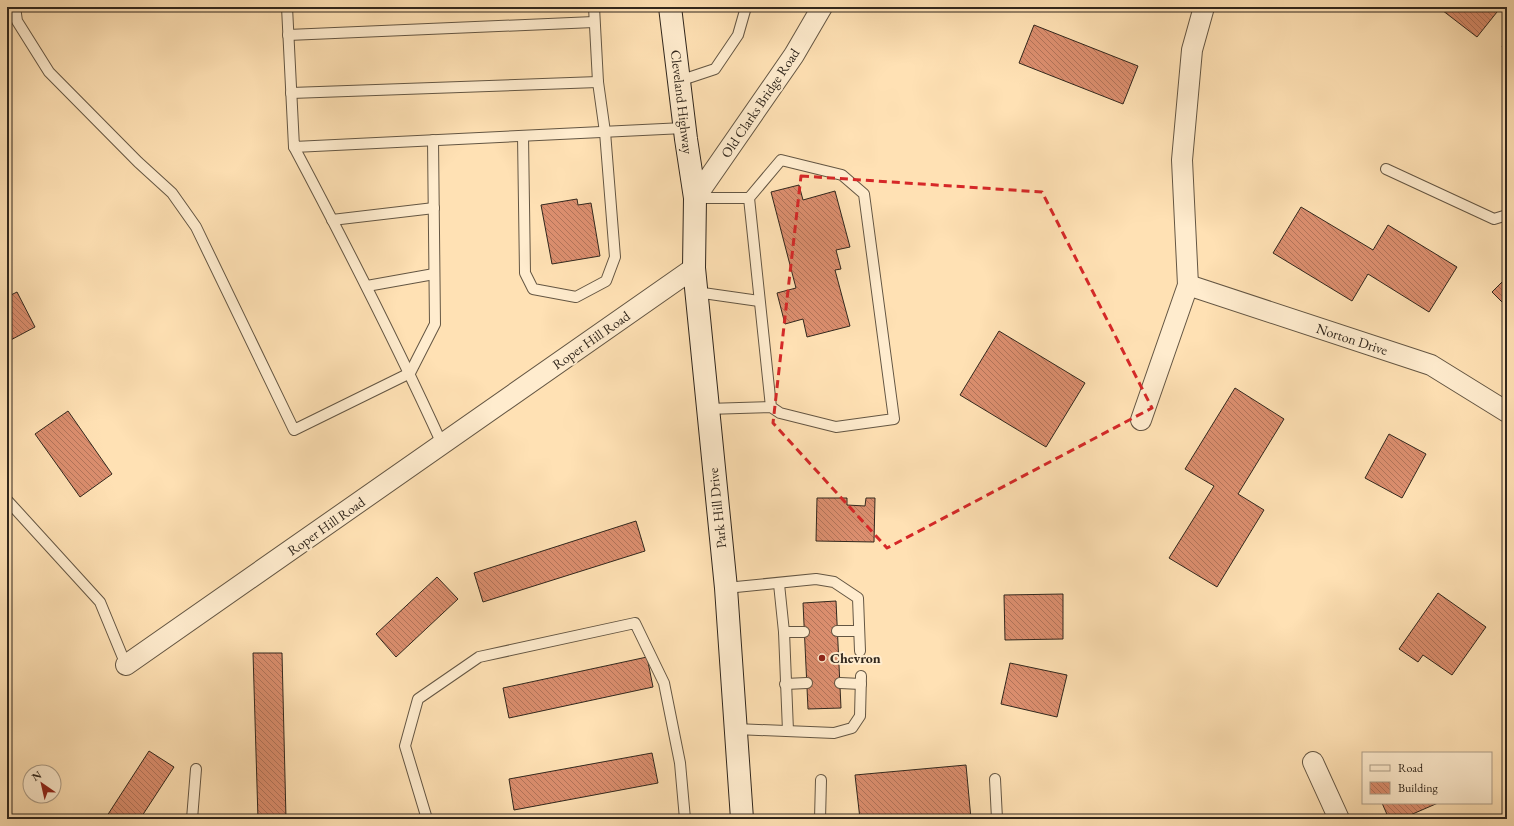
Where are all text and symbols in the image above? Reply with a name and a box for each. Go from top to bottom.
street label: Old Clarks Bridge Road [717,44,804,161]
street label: Cleveland Highway [667,49,697,156]
street label: Roper Hill Road [549,306,634,373]
street label: Norton Drive [1314,319,1391,359]
street label: Park Hill Drive [704,466,730,549]
street label: Roper Hill Road [284,492,369,559]
place label: Chevron [830,649,881,667]
marker: Chevron [817,653,827,663]
legend [1362,752,1492,804]
text: Road [1398,760,1424,776]
north arrow [22,764,62,804]
text: N [29,767,44,784]
text: Building [1398,780,1439,796]

